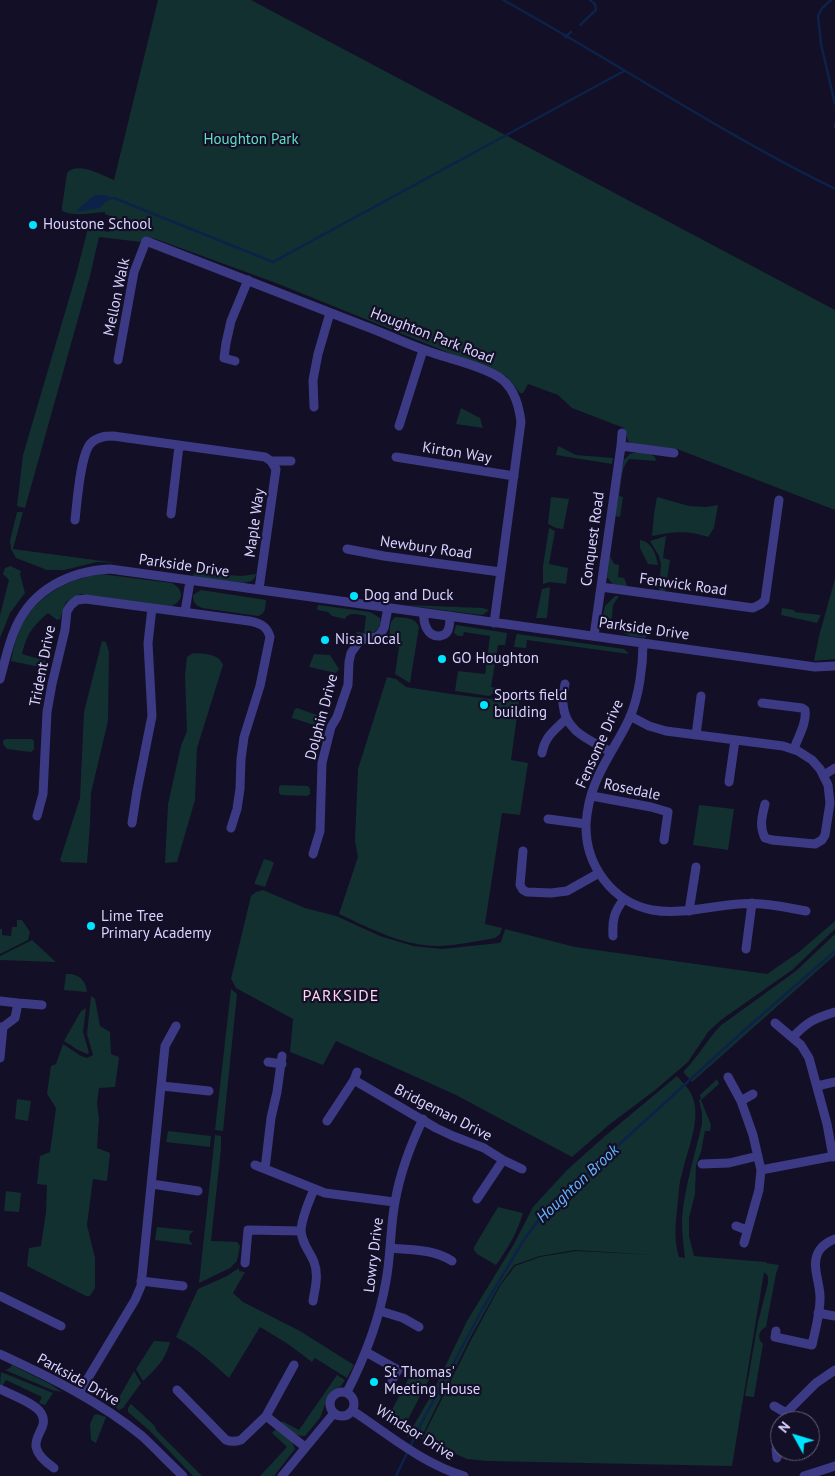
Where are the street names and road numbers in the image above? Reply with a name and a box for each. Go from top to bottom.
street label: Mellon Walk [100,256,134,338]
street label: Houghton Park Road [368,304,496,368]
street label: Kirton Way [421,439,493,467]
street label: Maple Way [241,487,269,559]
street label: Conquest Road [577,491,609,587]
street label: Newbury Road [379,533,473,563]
street label: Parkside Drive [138,551,230,581]
street label: Fenwick Road [638,570,728,600]
street label: Parkside Drive [598,614,690,644]
street label: Trident Drive [26,624,60,708]
street label: Dolphin Drive [302,672,342,762]
street label: Fensome Drive [572,697,628,791]
street label: Rosedale [602,775,662,805]
street label: Bridgeman Drive [391,1081,495,1145]
street label: Lowry Drive [360,1216,388,1294]
street label: Parkside Drive [34,1350,122,1410]
street label: Windsor Drive [372,1402,458,1464]

